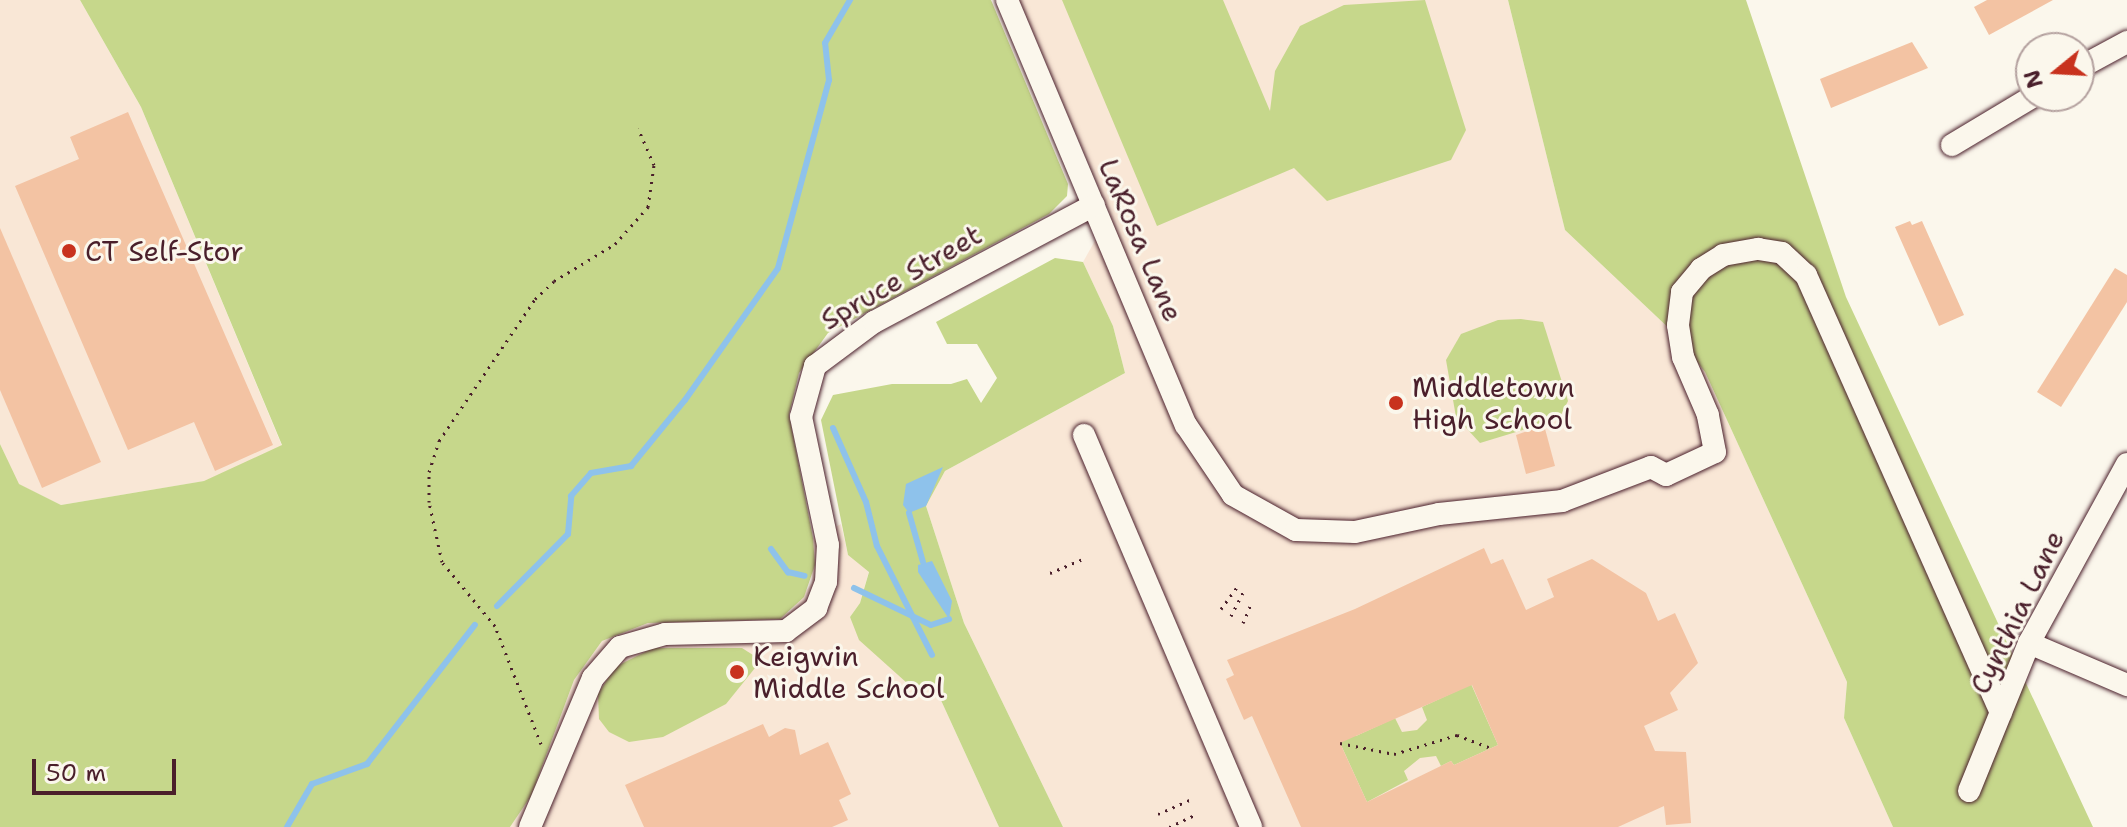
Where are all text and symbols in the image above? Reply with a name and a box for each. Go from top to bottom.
north arrow [2015,32,2095,112]
text: N [2017,66,2050,92]
street label: LaRosa Lane [1092,154,1190,326]
street label: Spruce Street [815,217,987,337]
place label: CT Self-Stor [85,234,243,268]
marker: CT Self-Stor [60,242,78,260]
place label: Middletown High School [1412,370,1575,436]
marker: Middletown High School [1387,394,1405,412]
street label: Cynthia Lane [1963,525,2071,699]
place label: Keigwin Middle School [753,639,944,705]
marker: Keigwin Middle School [728,663,746,681]
scale bar [36,743,180,793]
text: 50 m [46,757,106,789]

